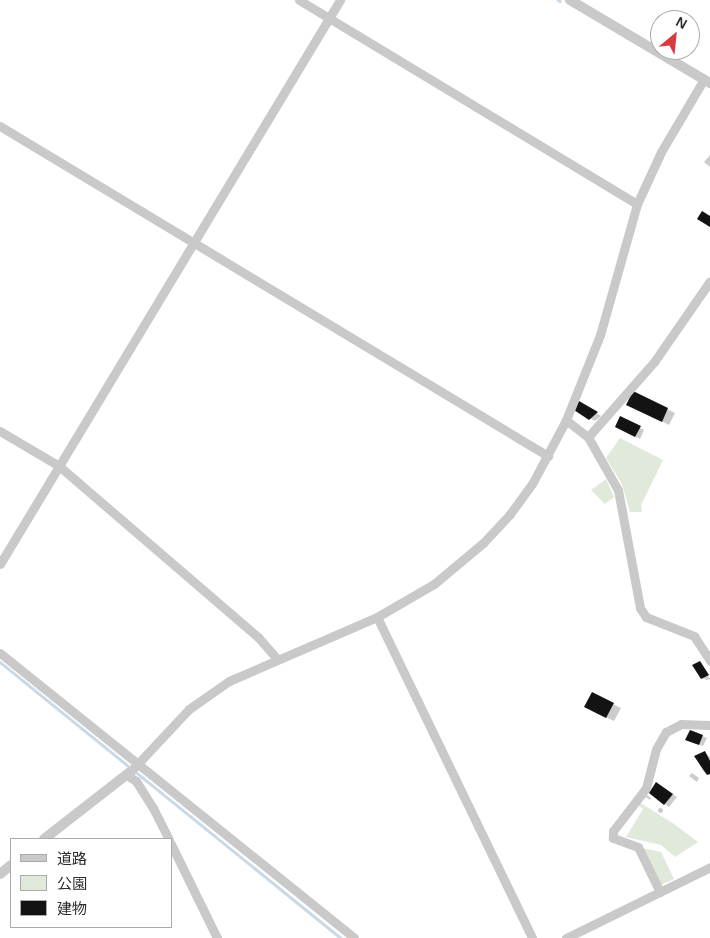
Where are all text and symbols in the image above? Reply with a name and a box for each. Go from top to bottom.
north arrow [650,10,700,60]
text: N [673,13,690,32]
legend [10,838,172,928]
text: 道路 [57,850,87,867]
text: 公園 [57,875,87,892]
text: 建物 [57,900,87,917]

